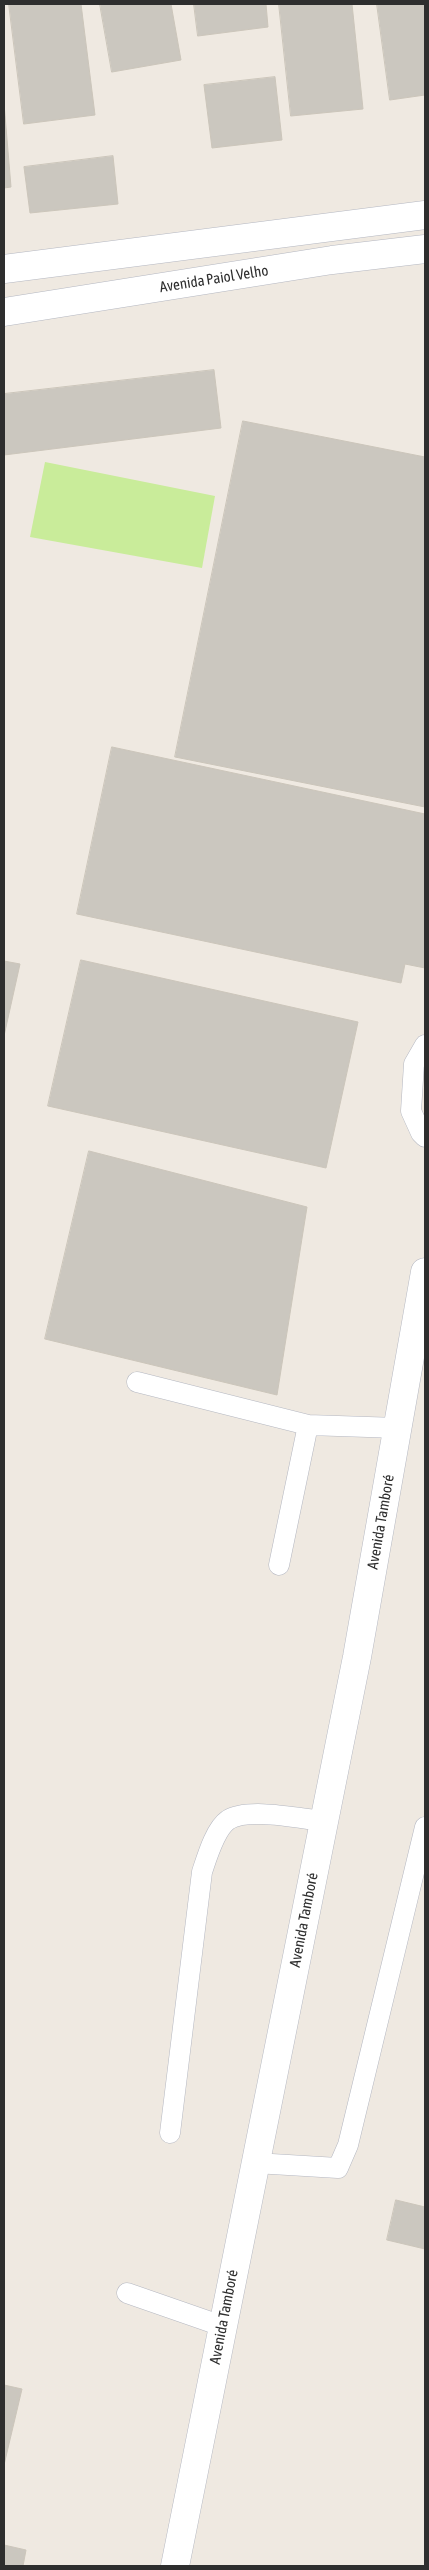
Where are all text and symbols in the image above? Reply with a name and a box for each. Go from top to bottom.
street label: Avenida Paiol Velho [158,262,270,296]
street label: Avenida Tamboré [364,1473,398,1571]
street label: Avenida Tamboré [286,1871,322,1969]
street label: Avenida Tamboré [206,2268,242,2366]

